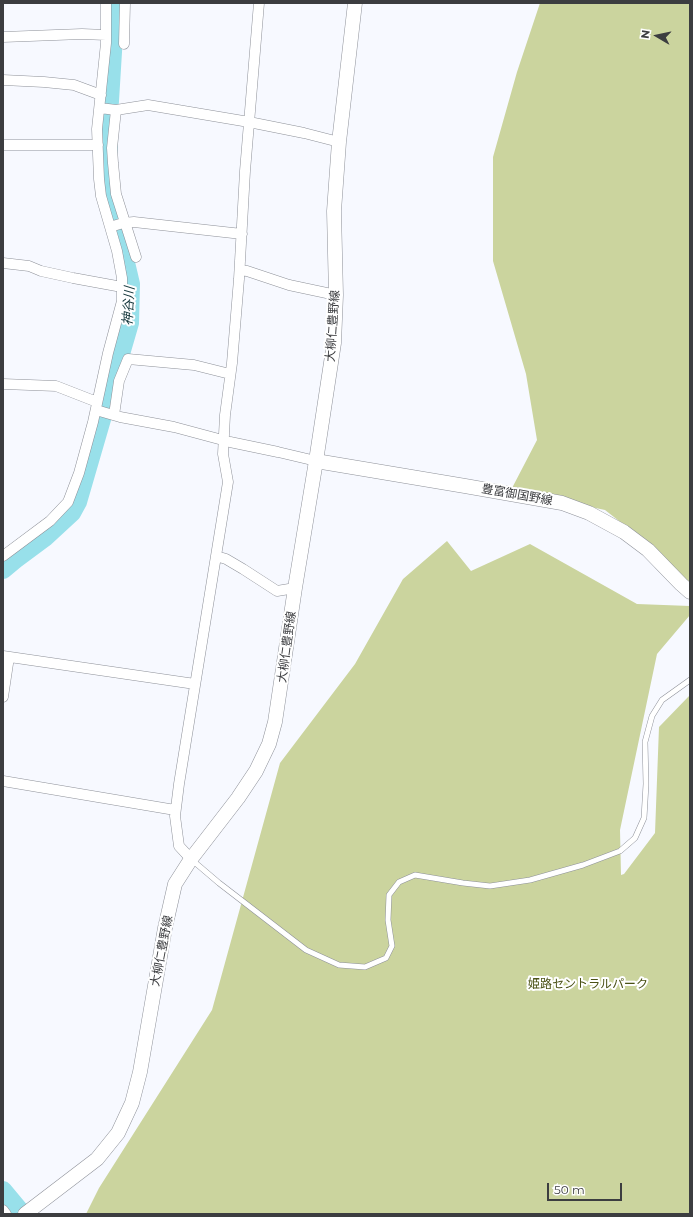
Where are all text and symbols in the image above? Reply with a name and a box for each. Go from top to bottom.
north arrow [637,16,677,56]
text: N [638,29,653,40]
water label: 神谷川 [120,286,138,326]
street label: 大柳仁豊野線 [323,290,343,362]
street label: 豊富御国野線 [480,482,554,508]
street label: 大柳仁豊野線 [275,610,299,684]
street label: 大柳仁豊野線 [148,914,176,988]
park label: 姫路セントラルパーク [528,977,648,991]
scale bar [549,1175,624,1201]
text: 50 m [554,1182,585,1197]

